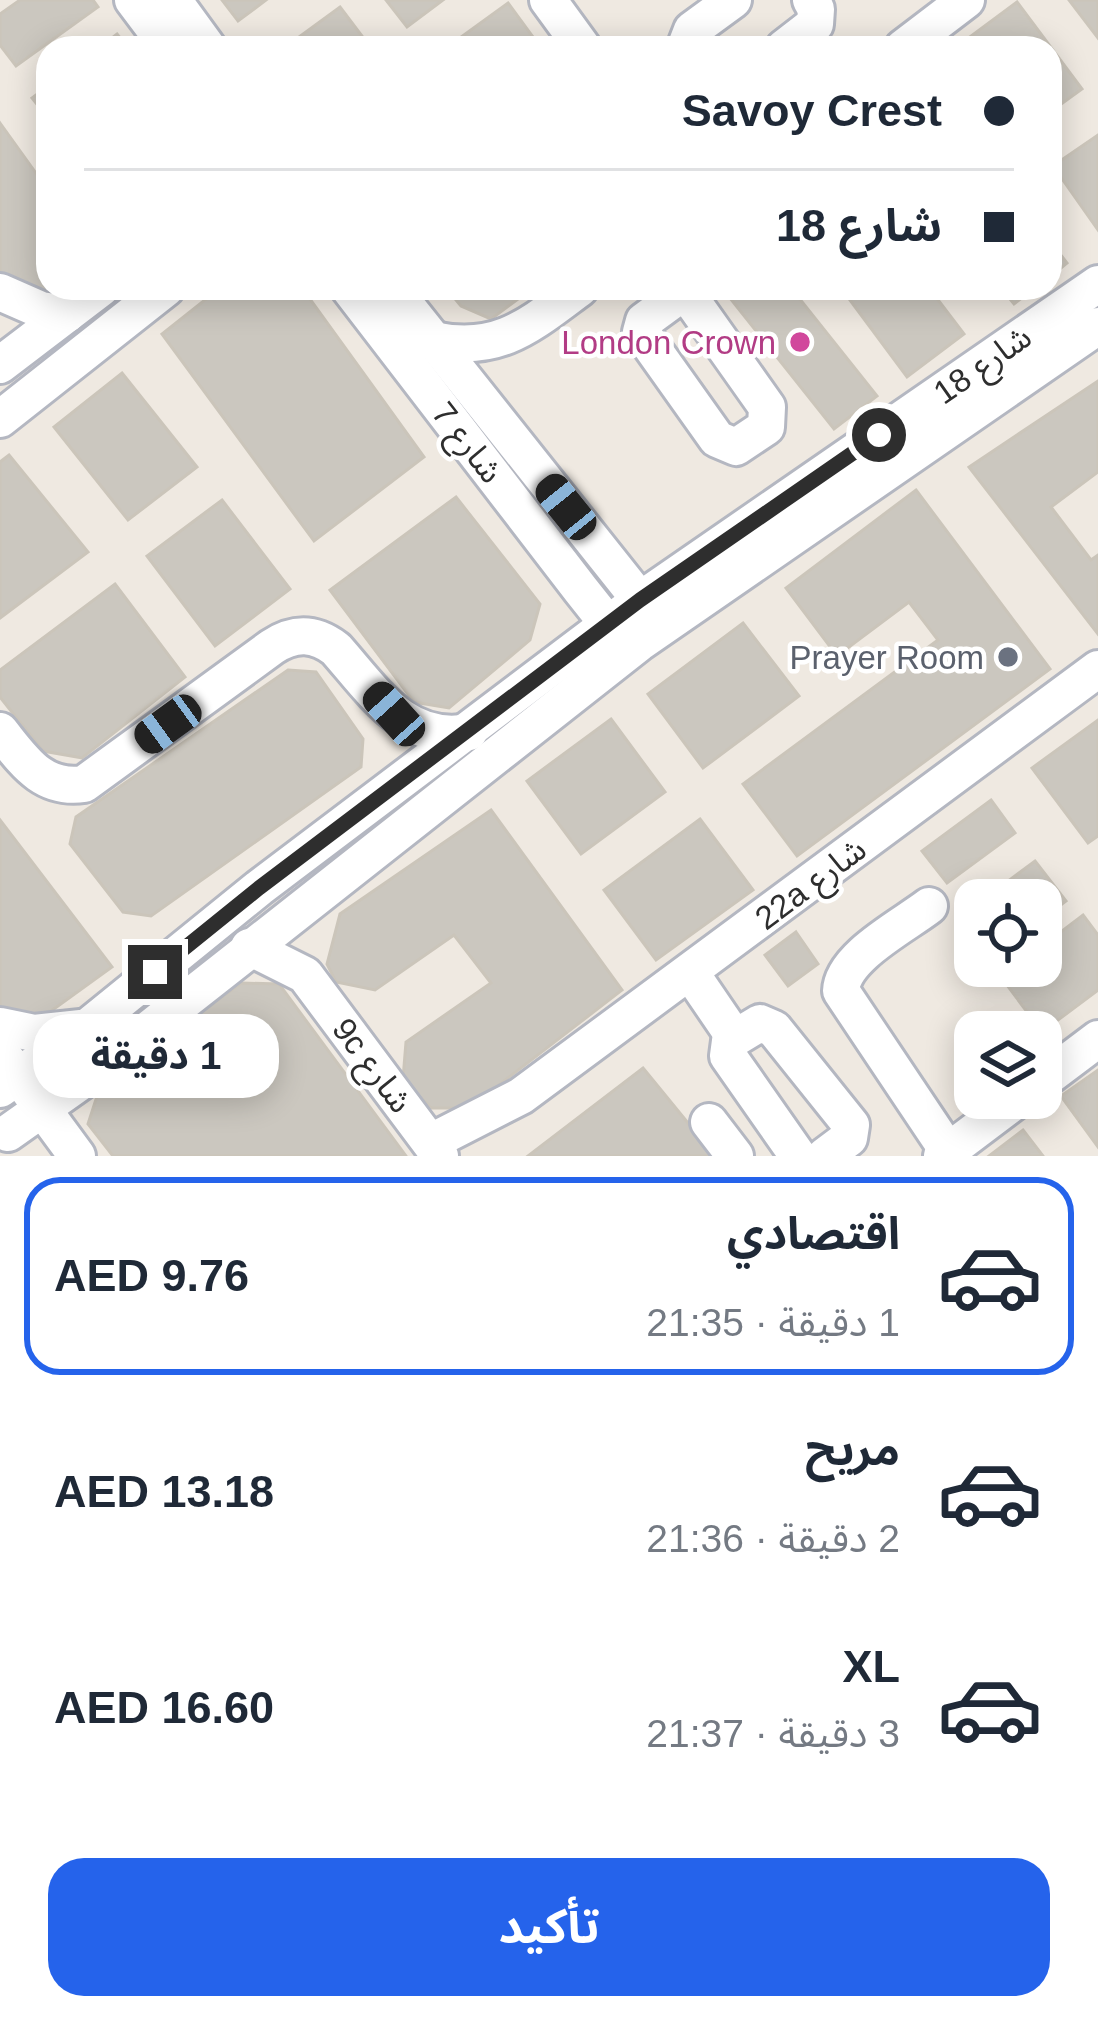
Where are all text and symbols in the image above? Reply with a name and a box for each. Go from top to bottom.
text: Savoy Crest [682,85,942,136]
text: شارع 18 [776,200,942,251]
street label: شارع 18 [927,318,1041,416]
place label: London Crown [561,324,776,361]
marker: London Crown [787,329,813,355]
street label: شارع 7 [420,395,510,494]
route start [852,408,906,462]
car [529,468,603,546]
place label: Prayer Room [790,639,984,676]
marker: Prayer Room [995,644,1021,670]
car [357,675,431,753]
car [128,688,208,760]
street label: 22a شارع [748,830,876,942]
map controls [954,879,1062,1119]
button: locate [954,879,1062,987]
route end [128,945,182,999]
street label: 9c شارع [320,1011,420,1123]
button: layers [954,1011,1062,1119]
callout: 1 دقيقة [32,1014,278,1098]
text: 1 دقيقة [91,1034,221,1077]
text: اقتصادي [727,1208,900,1259]
icon: car [936,1222,1044,1330]
text: AED 9.76 [54,1250,249,1301]
text: 1 دقيقة · 21:35 [646,1301,900,1344]
text: مريح [805,1424,900,1475]
icon: car [936,1438,1044,1546]
text: AED 13.18 [54,1466,274,1517]
text: 2 دقيقة · 21:36 [646,1517,900,1560]
text: XL [842,1641,900,1692]
icon: car [936,1654,1044,1762]
text: AED 16.60 [54,1682,274,1733]
text: 3 دقيقة · 21:37 [646,1712,900,1755]
button: تأكيد [48,1858,1050,1996]

